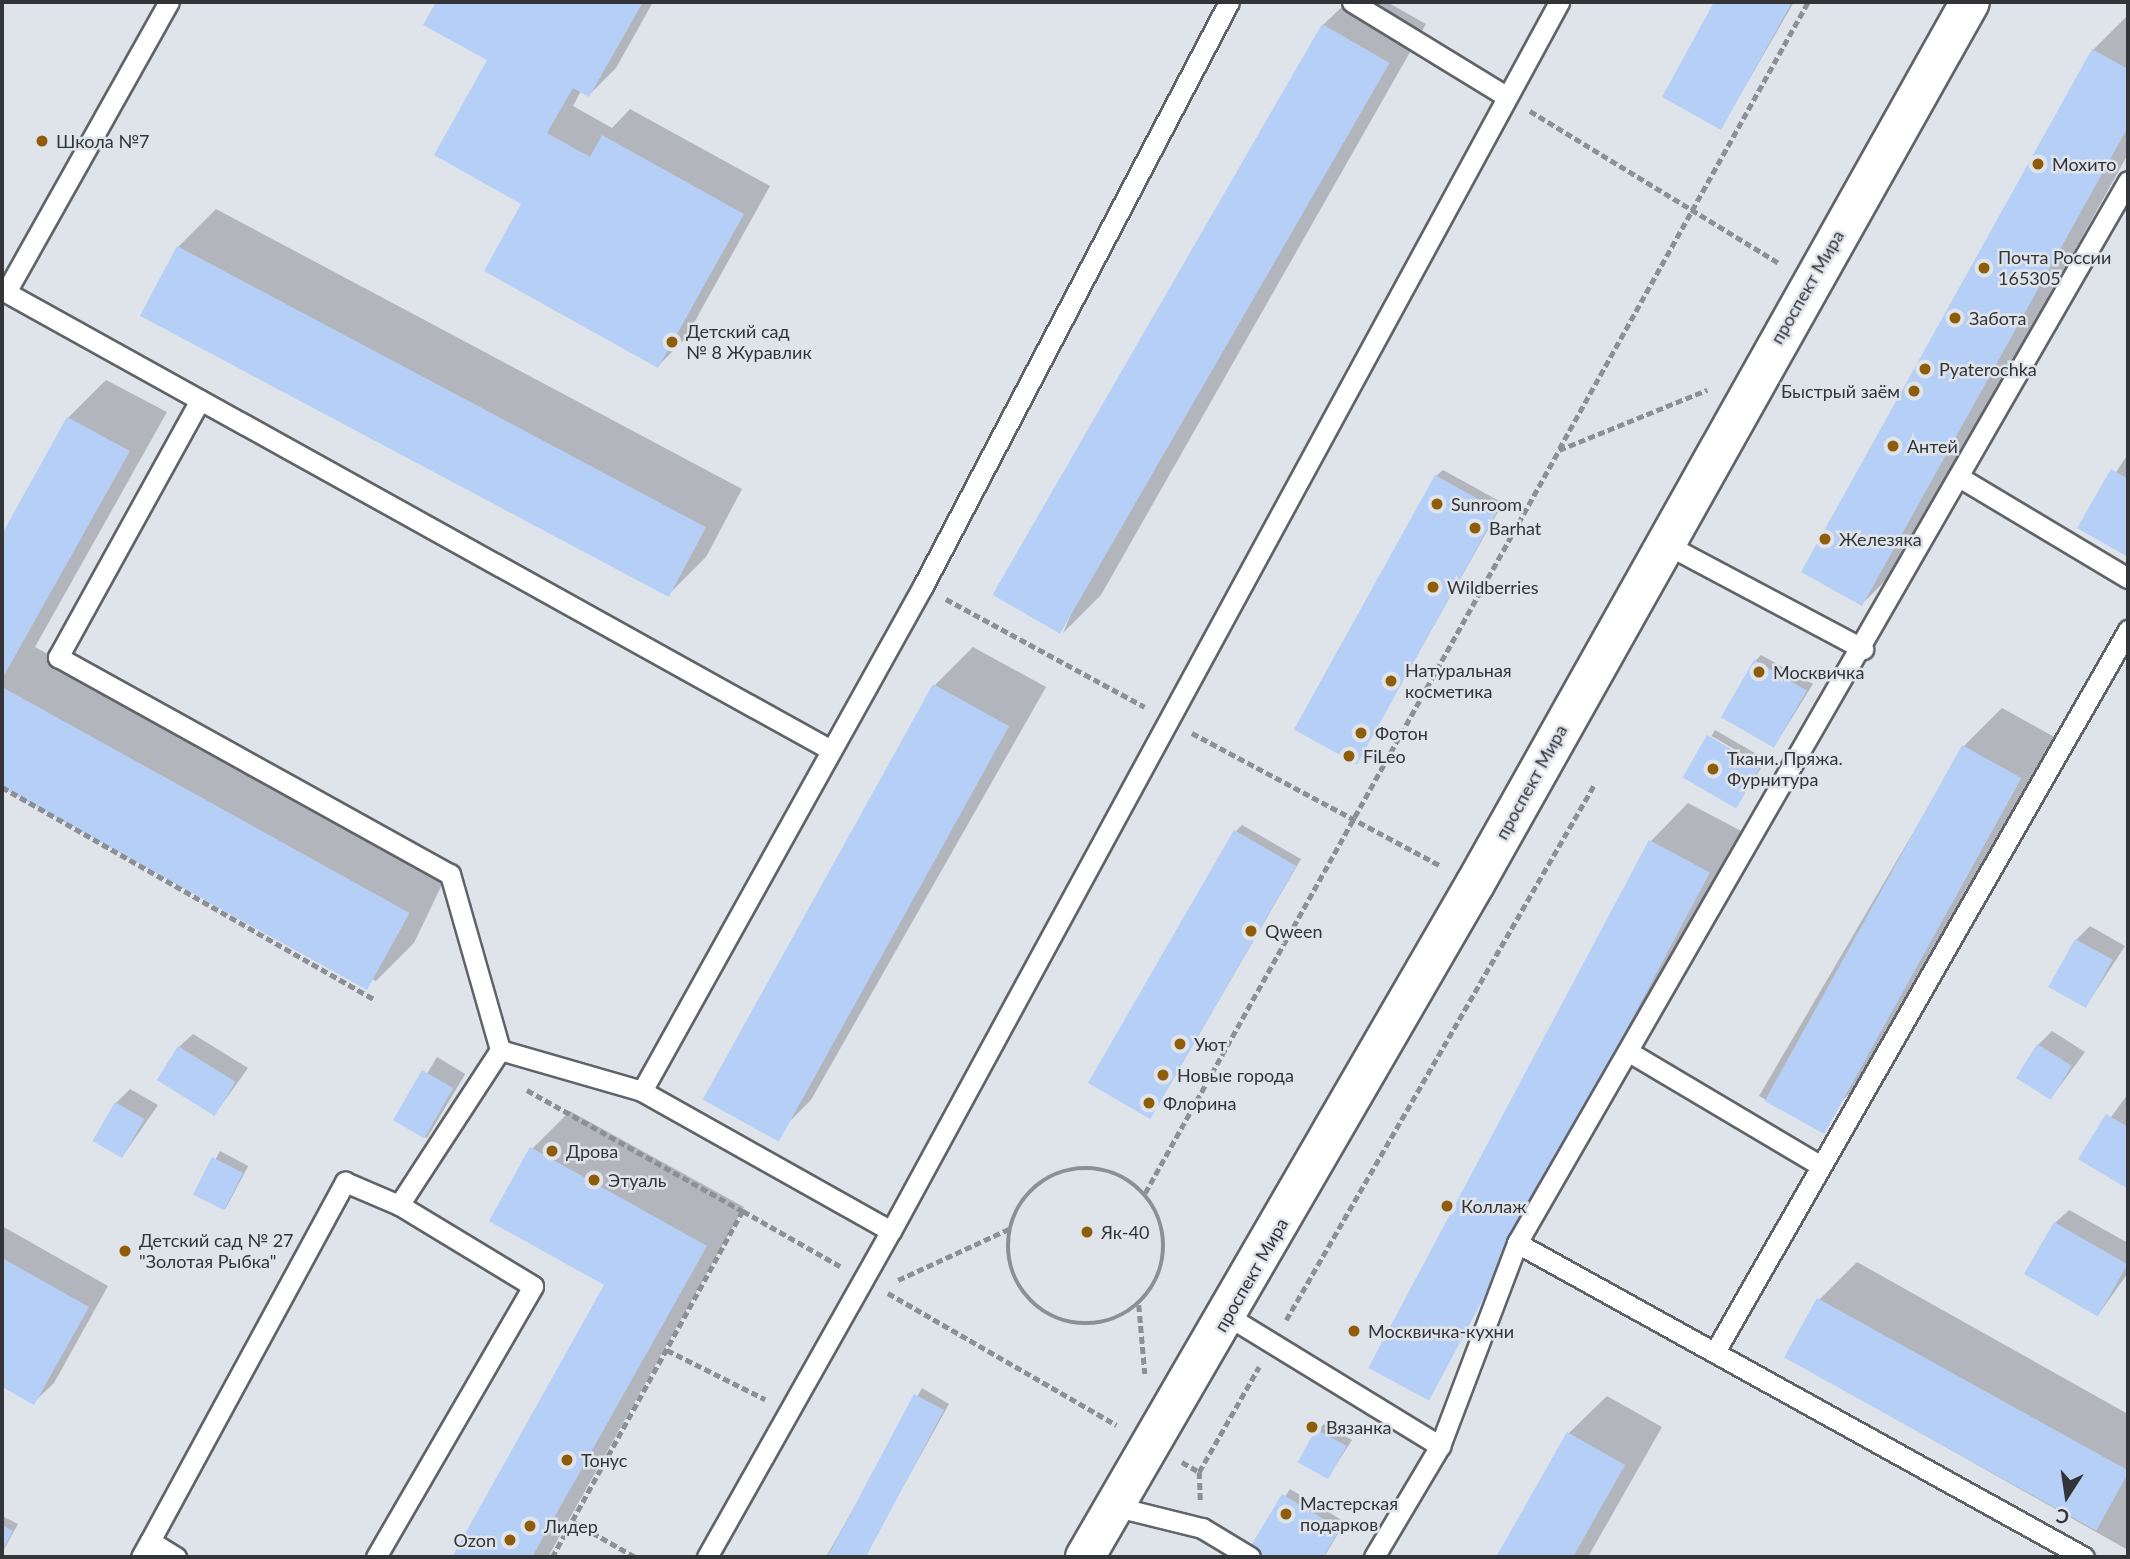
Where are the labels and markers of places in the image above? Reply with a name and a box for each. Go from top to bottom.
place label: Школа №7 [56,130,149,152]
marker: Школа №7 [34,133,50,149]
place label: Мохито [2052,153,2116,175]
marker: Мохито [2030,156,2046,172]
place label: Почта России 165305 [1998,247,2111,290]
marker: Почта России 165305 [1976,260,1992,276]
place label: Забота [1969,307,2026,329]
marker: Забота [1947,310,1963,326]
place label: Детский сад № 8 Журавлик [686,321,812,364]
marker: Детский сад № 8 Журавлик [664,334,680,350]
place label: Pyaterochka [1939,358,2037,380]
marker: Pyaterochka [1917,361,1933,377]
place label: Быстрый заём [1781,380,1900,402]
marker: Быстрый заём [1906,383,1922,399]
place label: Антей [1907,435,1958,457]
marker: Антей [1885,438,1901,454]
place label: Sunroom [1451,493,1522,515]
marker: Sunroom [1429,496,1445,512]
place label: Barhat [1489,517,1541,539]
marker: Barhat [1467,520,1483,536]
place label: Железяка [1839,528,1922,550]
marker: Железяка [1817,531,1833,547]
place label: Wildberries [1447,576,1539,598]
marker: Wildberries [1425,579,1441,595]
place label: Натуральная косметика [1405,660,1512,702]
place label: Москвичка [1773,661,1864,683]
marker: Москвичка [1751,664,1767,680]
marker: Натуральная косметика [1383,673,1399,689]
place label: Фотон [1375,722,1428,744]
marker: Фотон [1353,725,1369,741]
place label: FiLeo [1363,745,1406,767]
marker: FiLeo [1341,748,1357,764]
place label: Ткани. Пряжа. Фурнитура [1727,748,1843,790]
marker: Ткани. Пряжа. Фурнитура [1705,761,1721,777]
place label: Qween [1265,920,1322,942]
marker: Qween [1243,923,1259,939]
place label: Уют [1194,1033,1227,1055]
marker: Уют [1172,1036,1188,1052]
place label: Новые города [1177,1064,1294,1086]
marker: Новые города [1155,1067,1171,1083]
place label: Флорина [1163,1092,1236,1114]
marker: Флорина [1141,1095,1157,1111]
place label: Дрова [566,1140,618,1162]
marker: Дрова [544,1143,560,1159]
place label: Этуаль [608,1169,666,1191]
marker: Этуаль [586,1172,602,1188]
place label: Коллаж [1461,1195,1527,1217]
marker: Коллаж [1439,1198,1455,1214]
place label: Як-40 [1101,1221,1149,1243]
marker: Як-40 [1079,1224,1095,1240]
place label: Детский сад № 27 "Золотая Рыбка" [139,1230,294,1272]
marker: Детский сад № 27 "Золотая Рыбка" [117,1243,133,1259]
place label: Москвичка-кухни [1368,1320,1514,1342]
marker: Москвичка-кухни [1346,1323,1362,1339]
place label: Вязанка [1326,1416,1391,1438]
marker: Вязанка [1304,1419,1320,1435]
place label: Тонус [581,1449,627,1471]
marker: Тонус [559,1452,575,1468]
place label: Мастерская подарков [1300,1493,1398,1536]
marker: Мастерская подарков [1278,1506,1294,1522]
place label: Лидер [544,1515,598,1537]
marker: Лидер [522,1518,538,1534]
place label: Ozon [454,1529,496,1551]
marker: Ozon [502,1532,518,1548]

